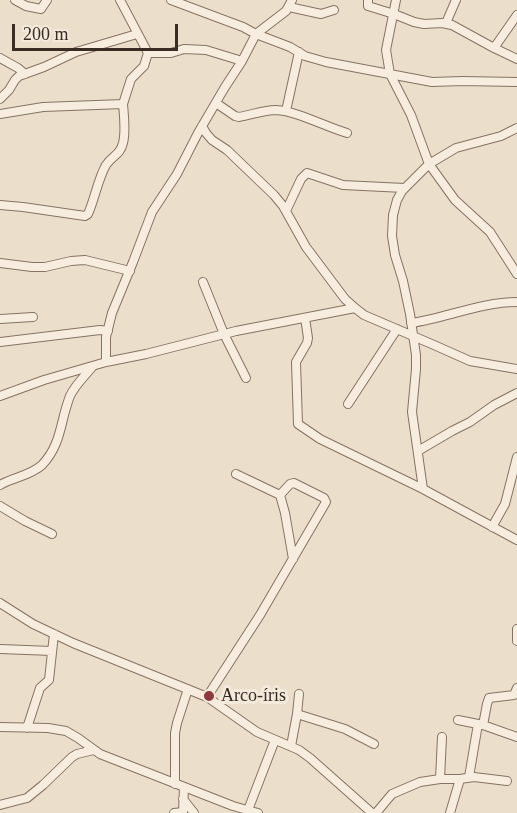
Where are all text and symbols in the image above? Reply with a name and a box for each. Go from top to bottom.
scale bar [15,12,182,50]
text: 200 m [23,24,69,44]
place label: Arco-íris [221,685,286,707]
marker: Arco-íris [202,689,216,703]

